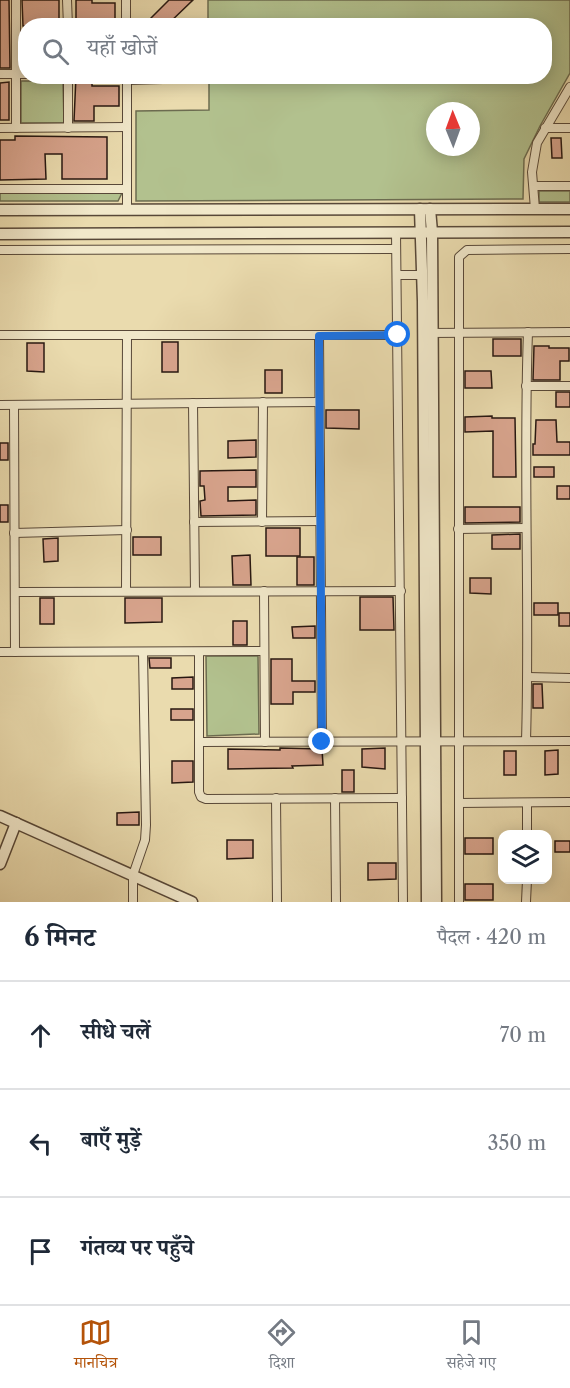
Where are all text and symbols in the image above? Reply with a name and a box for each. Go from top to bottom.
search box [18,18,552,84]
text: यहाँ खोजें [87,34,157,61]
icon: search [39,35,72,68]
north arrow [426,102,480,156]
route start [384,321,410,347]
route end [308,728,334,754]
map controls [498,830,552,884]
button: layers [498,830,552,884]
text: 6 मिनट [24,921,95,953]
text: पैदल · 420 m [437,925,546,949]
text: सीधे चलें [81,1018,150,1045]
icon: ahead [24,1019,57,1052]
text: 70 m [500,1023,546,1047]
text: बाएँ मुड़ें [81,1126,141,1153]
icon: left [24,1127,57,1160]
text: 350 m [488,1131,546,1155]
text: गंतव्य पर पहुँचे [81,1234,194,1261]
icon: arrive [24,1235,57,1268]
tab: मानचित्र [74,1316,117,1378]
tab: दिशा [265,1316,298,1378]
tab: सहेजे गए [446,1316,496,1378]

